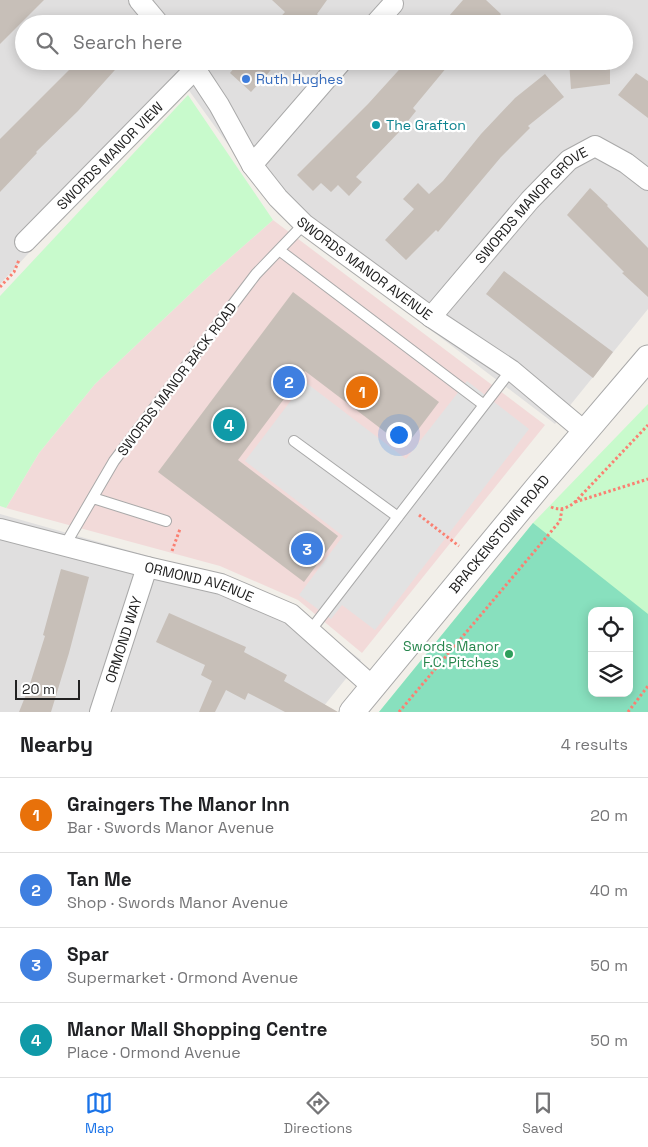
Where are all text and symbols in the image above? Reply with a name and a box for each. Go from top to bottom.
search box [15,15,633,70]
icon: search [33,29,61,57]
text: Search here [73,30,183,55]
place label: Ruth Hughes [256,70,343,88]
marker: Ruth Hughes [240,73,252,85]
street label: SWORDS MANOR VIEW [53,98,167,214]
place label: The Grafton [386,116,466,134]
marker: The Grafton [370,119,382,131]
street label: SWORDS MANOR GROVE [471,143,591,267]
street label: SWORDS MANOR AVENUE [293,213,436,324]
street label: SWORDS MANOR BACK ROAD [113,299,241,459]
pin: 2 [273,363,305,401]
pin: 1 [346,373,378,411]
pin: 4 [213,406,245,444]
your location [386,422,412,448]
street label: BRACKENSTOWN ROAD [445,471,553,597]
pin: 3 [291,530,323,568]
street label: ORMOND AVENUE [143,558,257,606]
street label: ORMOND WAY [101,594,146,685]
map controls [588,607,633,697]
button: locate [588,607,633,652]
place label: Swords Manor F.C. Pitches [403,637,499,671]
marker: Swords Manor F.C. Pitches [503,648,515,660]
button: layers [588,652,633,697]
scale bar [15,677,80,700]
text: 20 m [22,680,55,698]
text: Nearby [20,731,93,758]
text: 4 results [561,734,628,755]
text: Graingers The Manor Inn [67,792,290,817]
text: 1 [32,805,40,826]
text: 20 m [590,805,628,826]
text: Bar · Swords Manor Avenue [67,817,274,838]
text: Tan Me [67,867,132,892]
text: 2 [31,880,41,901]
text: 40 m [590,880,628,901]
text: Shop · Swords Manor Avenue [67,892,288,913]
text: Spar [67,942,109,967]
text: 3 [31,955,41,976]
text: 50 m [590,955,628,976]
text: Supermarket · Ormond Avenue [67,967,298,988]
text: Manor Mall Shopping Centre [67,1017,327,1042]
text: 4 [31,1030,41,1051]
text: 50 m [590,1030,628,1051]
text: Place · Ormond Avenue [67,1042,241,1063]
tab: Map [85,1089,114,1137]
tab: Directions [284,1089,352,1137]
tab: Saved [522,1089,563,1137]

